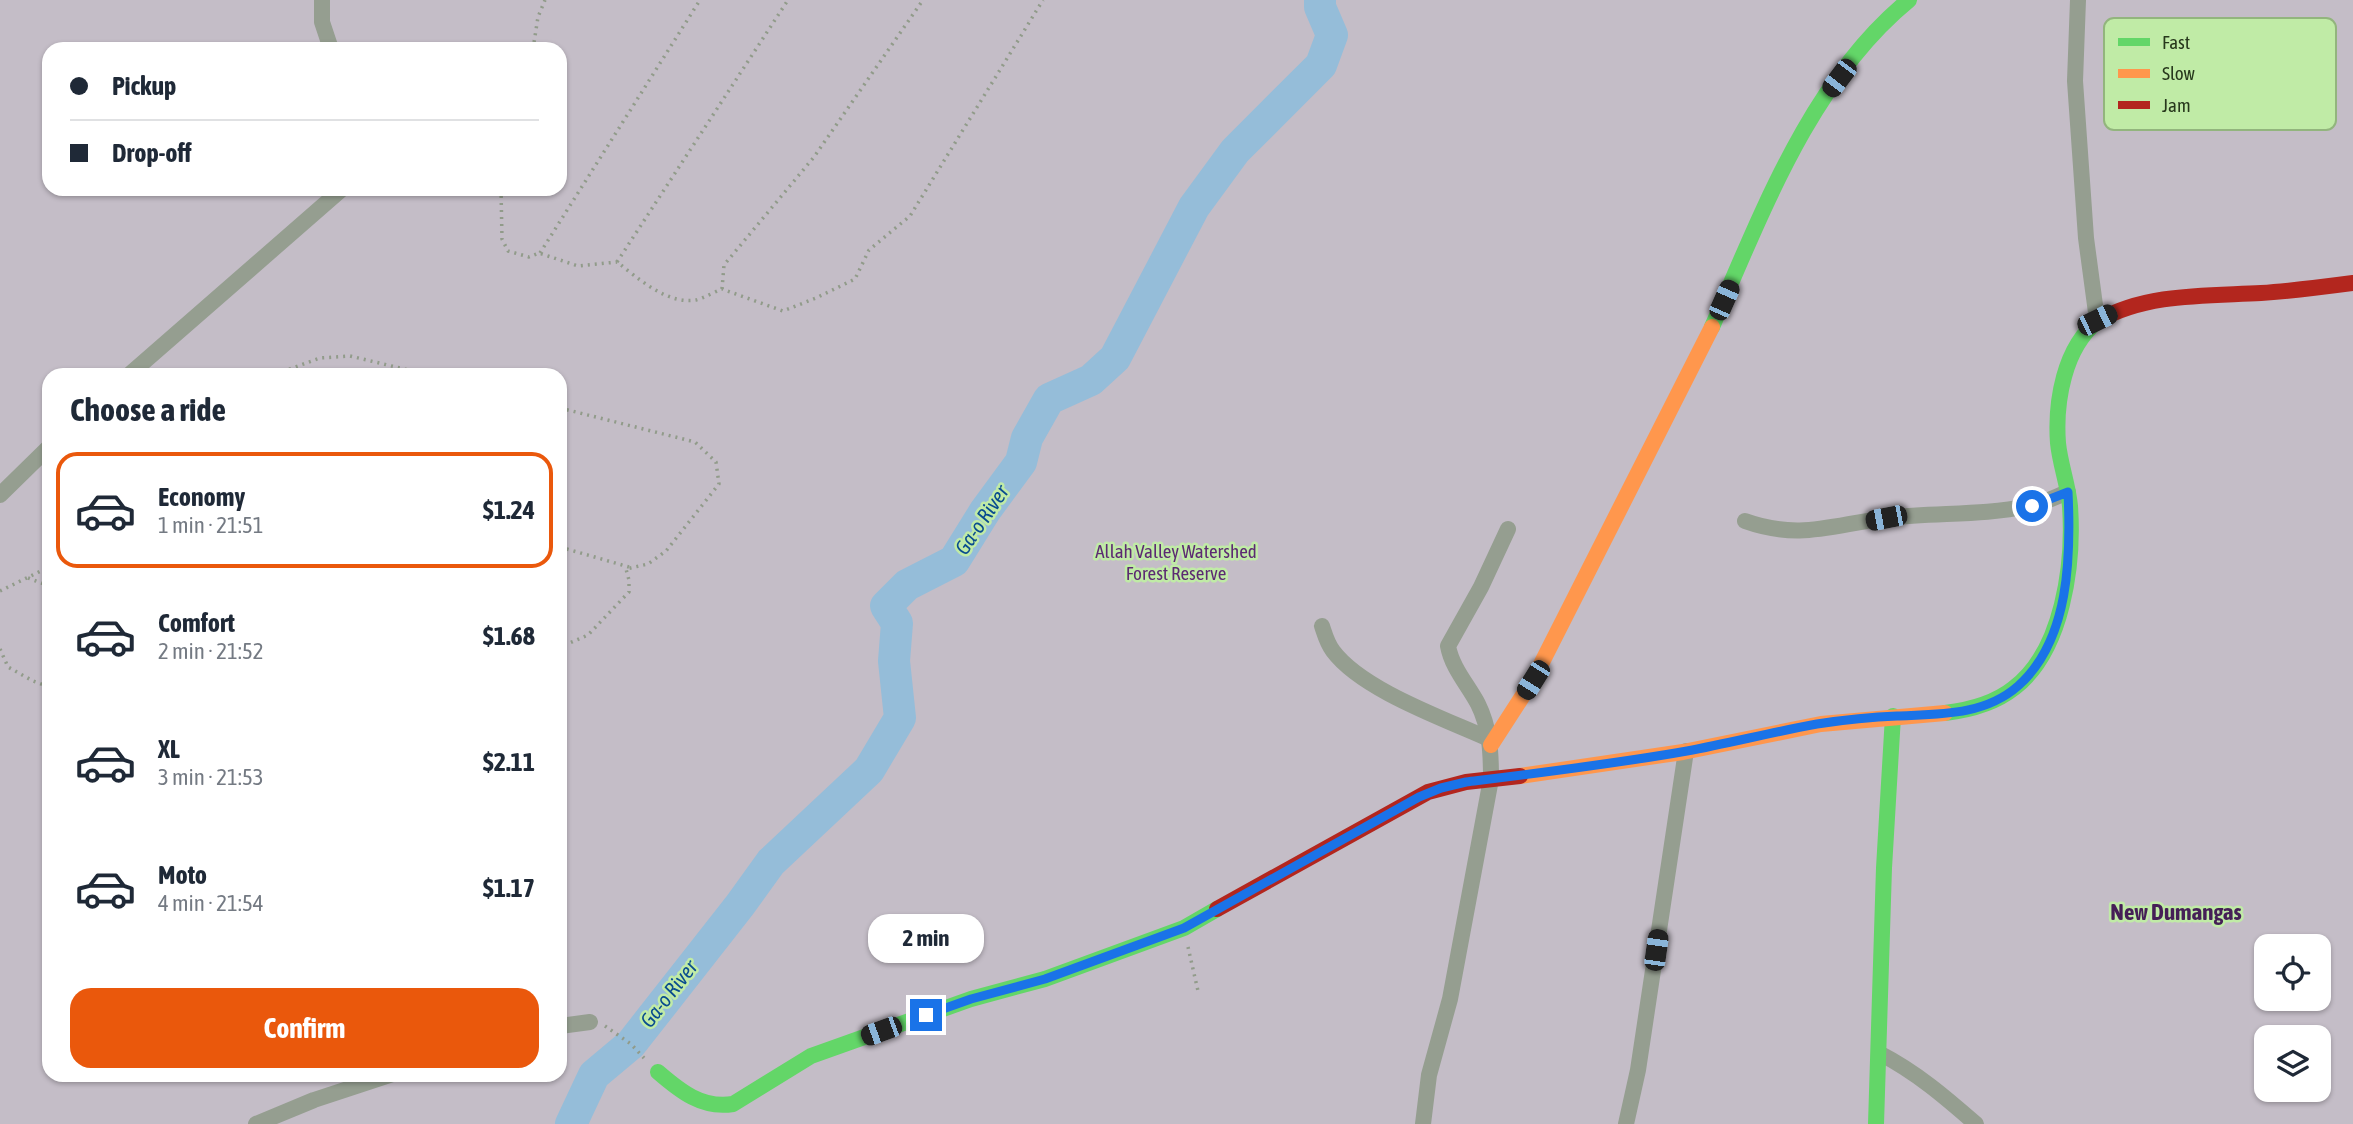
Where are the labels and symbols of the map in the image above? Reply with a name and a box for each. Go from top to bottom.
legend [2104,18,2336,130]
text: Fast [2162,31,2190,53]
car [1818,55,1861,101]
text: Slow [2162,62,2196,84]
text: Jam [2162,94,2191,116]
car [1706,277,1743,323]
car [2074,301,2121,339]
water label: Ga-o River [949,480,1013,559]
route start [2016,490,2048,522]
car [1864,504,1909,532]
park label: Allah Valley Watershed Forest Reserve [1095,540,1257,584]
car [1513,657,1554,703]
district label: New Dumangas [2110,899,2242,925]
callout: 2 min [868,914,984,962]
car [1643,928,1670,972]
water label: Ga-o River [635,954,702,1032]
route end [910,999,942,1031]
car [858,1014,905,1048]

